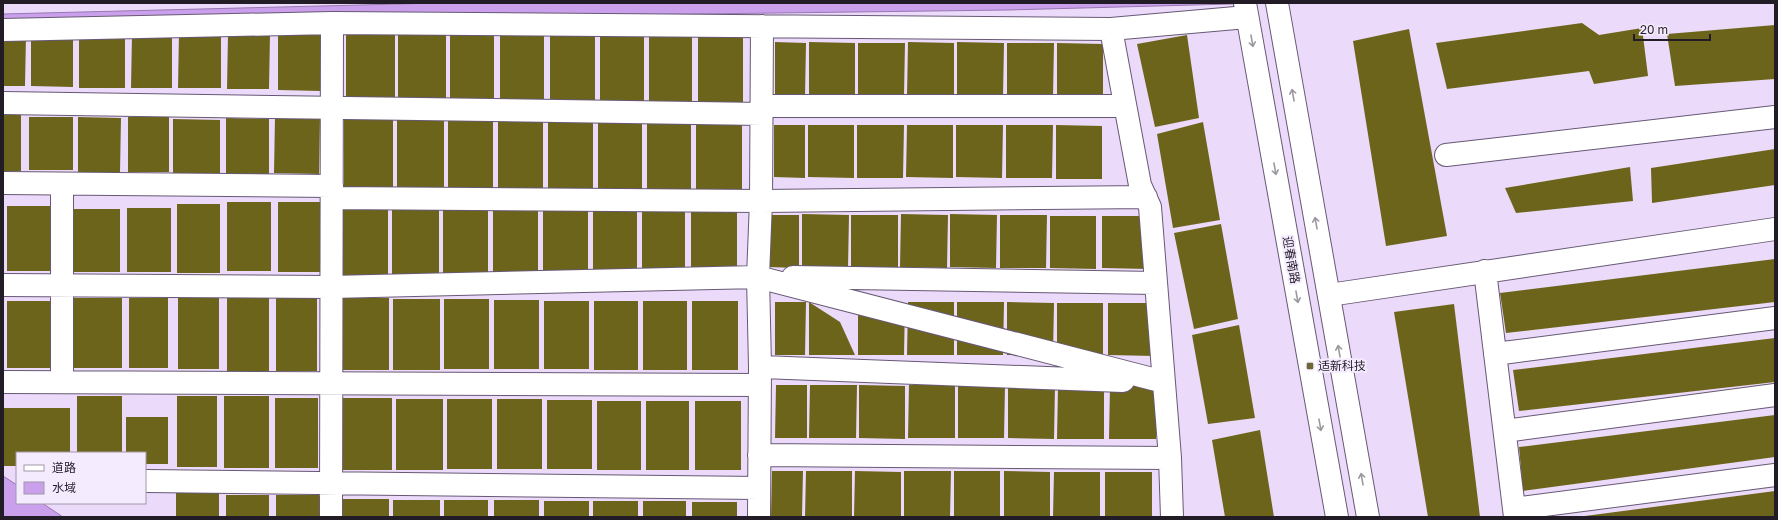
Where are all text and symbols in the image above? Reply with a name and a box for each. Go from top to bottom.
scale bar [1634,16,1710,42]
text: 20 m [1640,22,1668,37]
one-way arrow [1248,35,1256,48]
one-way arrow [1289,89,1297,102]
one-way arrow [1271,162,1279,175]
one-way arrow [1312,217,1320,230]
street label: 迎春南路 [1280,235,1303,285]
one-way arrow [1294,290,1302,303]
one-way arrow [1334,345,1342,358]
place label: 适新科技 [1318,358,1366,373]
marker: 适新科技 [1305,361,1315,371]
one-way arrow [1316,418,1324,431]
legend [16,452,146,504]
text: 道路 [52,460,76,475]
one-way arrow [1357,472,1365,485]
text: 水域 [52,480,76,495]

